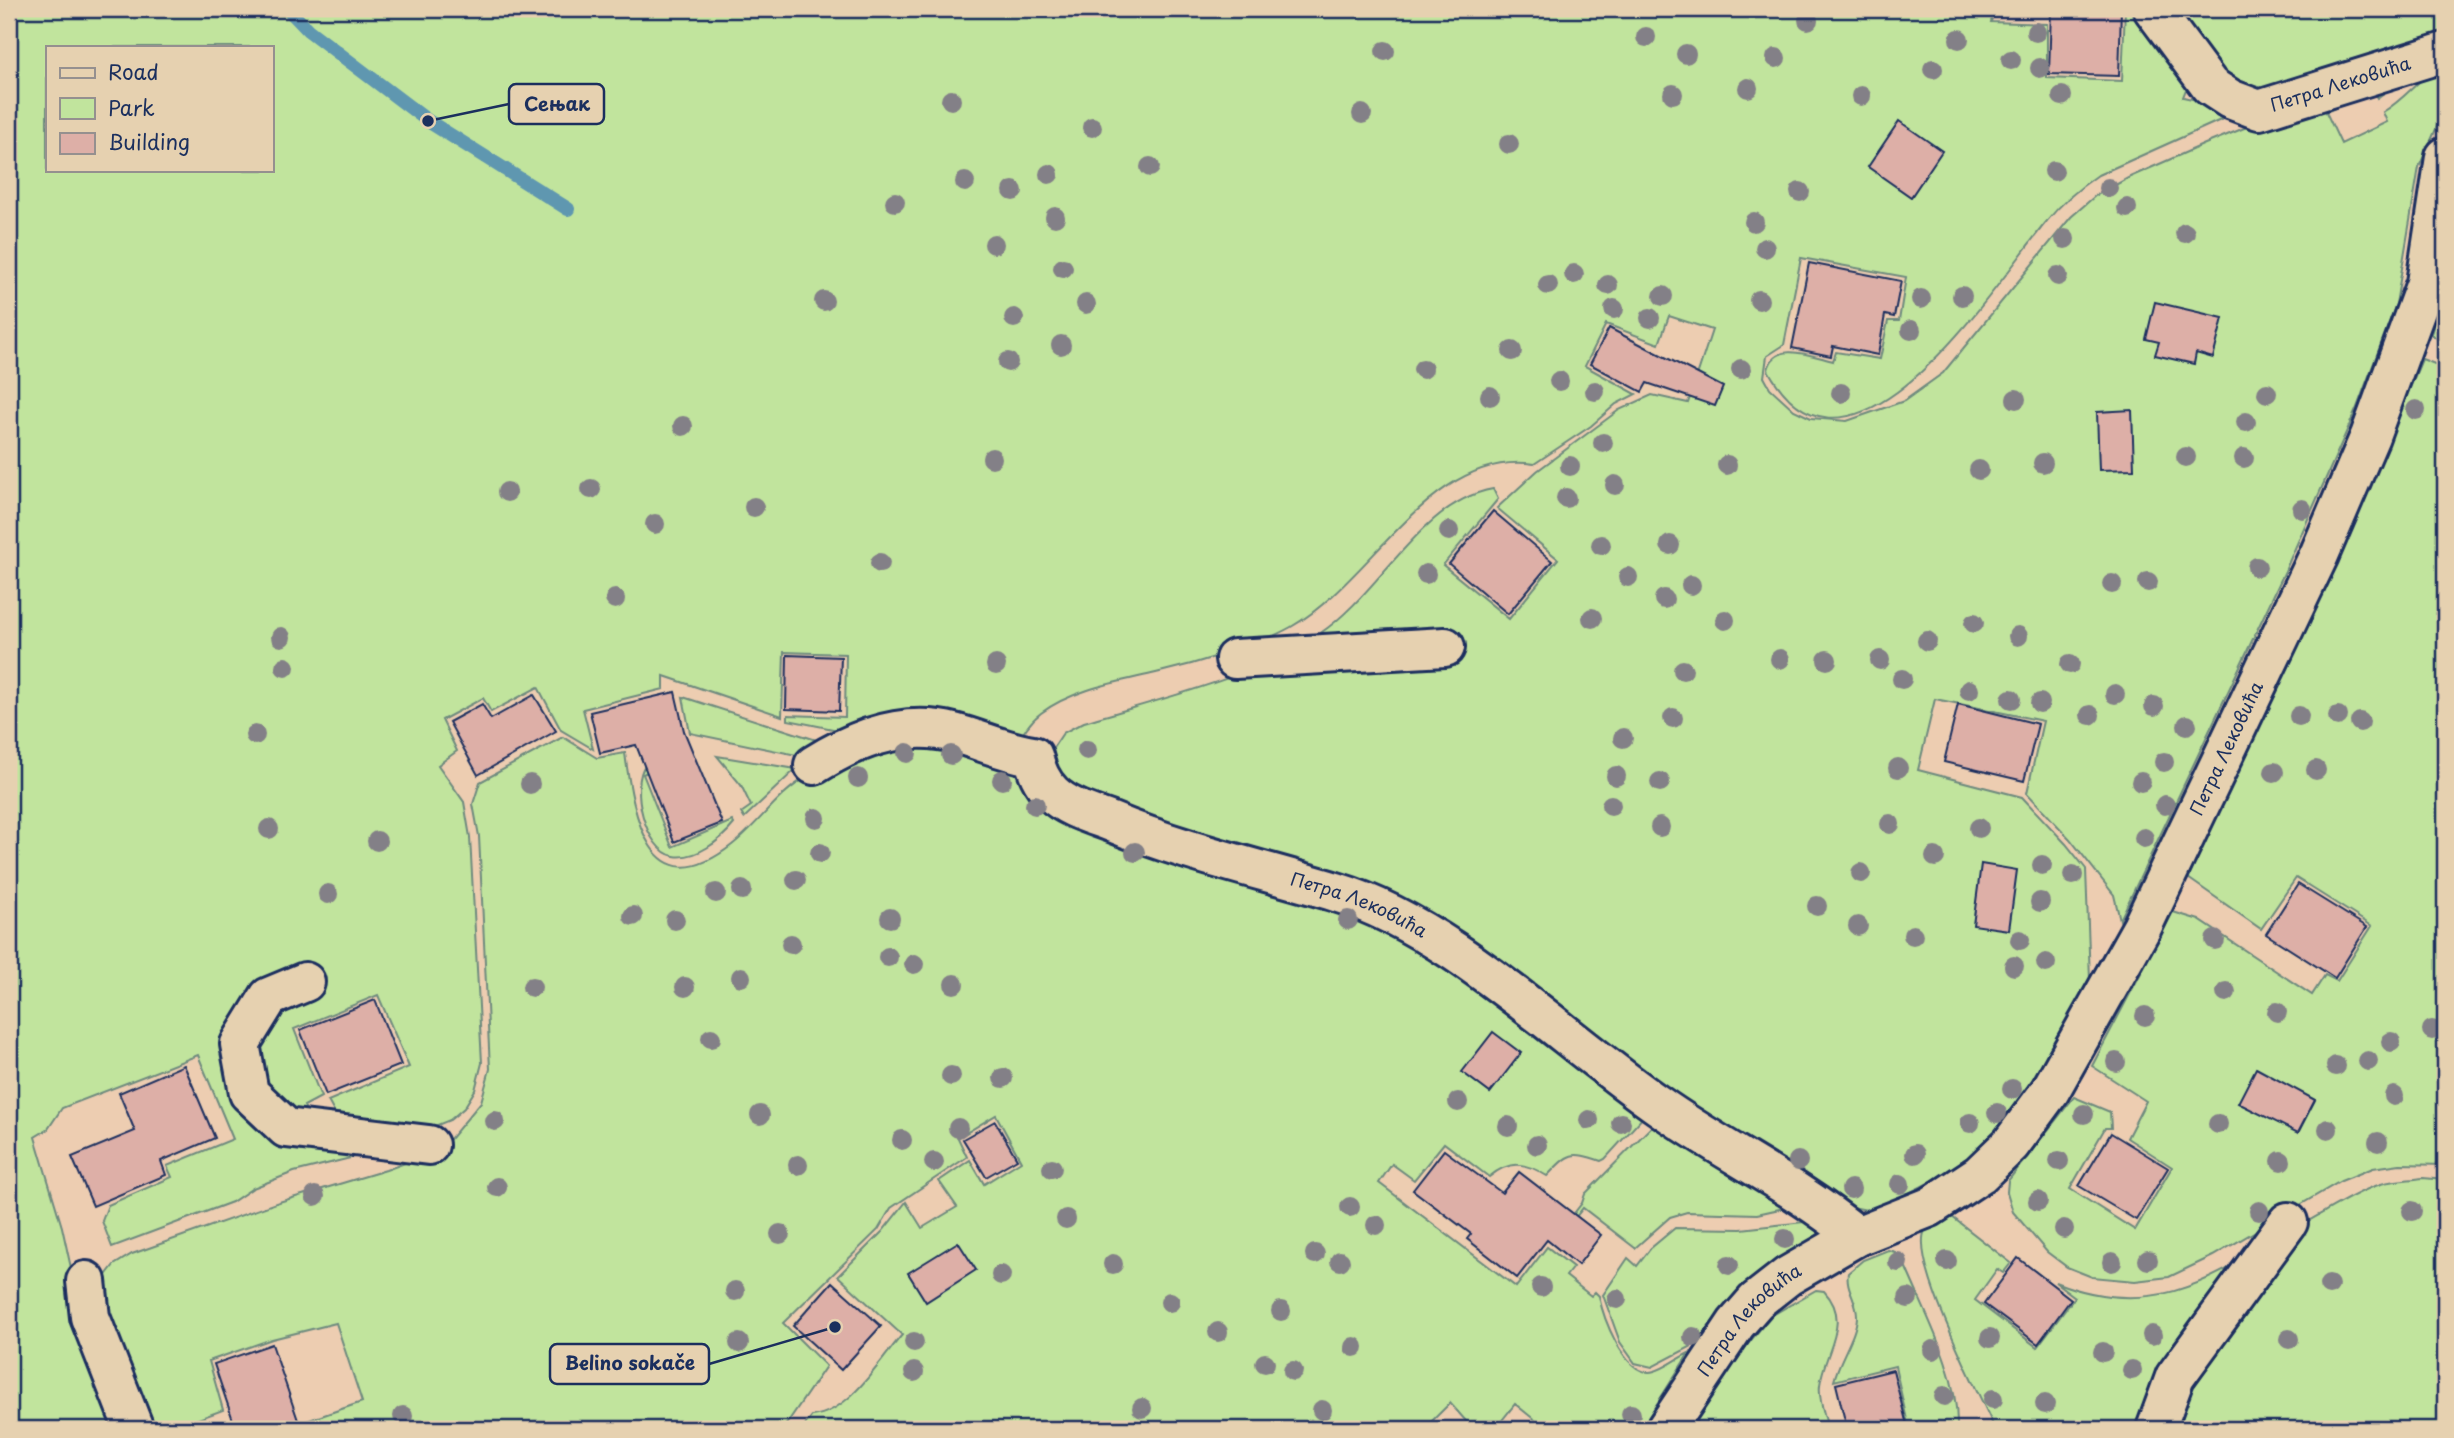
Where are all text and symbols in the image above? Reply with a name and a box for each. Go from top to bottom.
legend [46,46,273,172]
street label: Петра Лековића [2267,48,2414,118]
text: Road [108,55,159,87]
callout: Сењак [509,84,604,124]
text: Сењак [524,89,591,117]
text: Park [108,91,155,123]
text: Building [108,125,190,157]
street label: Петра Лековића [2182,676,2269,820]
street label: Петра Лековића [1288,864,1433,944]
street label: Петра Лековића [1690,1256,1806,1381]
callout: Belino sokače [550,1344,709,1384]
text: Belino sokače [565,1348,695,1376]

